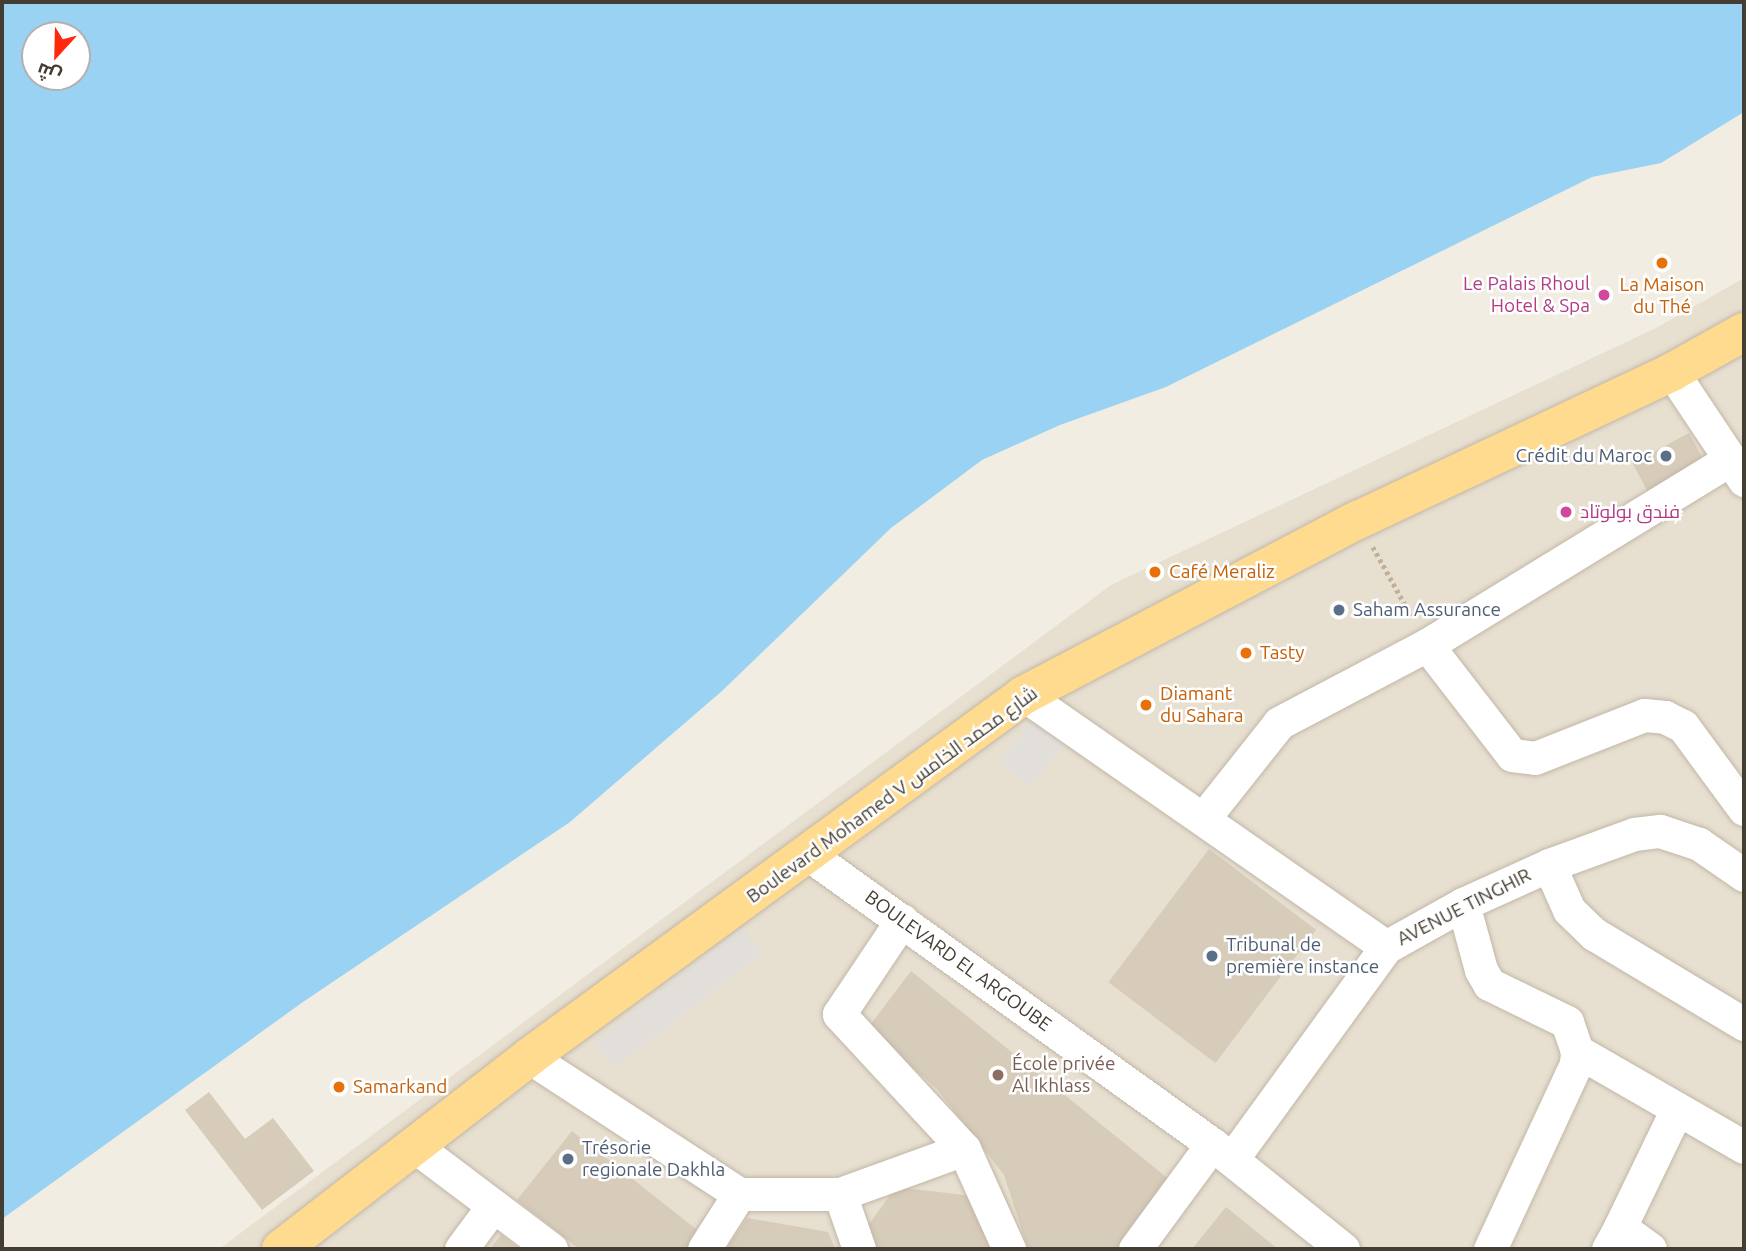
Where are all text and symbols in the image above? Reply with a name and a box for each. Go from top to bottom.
north arrow [21,21,91,91]
text: ش [33,59,64,88]
marker: La Maison du Thé [1654,255,1670,271]
place label: Le Palais Rhoul Hotel & Spa [1463,273,1590,317]
place label: La Maison du Thé [1620,274,1704,318]
marker: Le Palais Rhoul Hotel & Spa [1596,287,1612,303]
place label: Crédit du Maroc [1515,445,1652,467]
marker: Crédit du Maroc [1658,448,1674,464]
place label: فندق بولوتاد [1580,501,1680,523]
marker: فندق بولوتاد [1558,504,1574,520]
place label: Café Meraliz [1169,561,1275,583]
marker: Café Meraliz [1147,564,1163,580]
place label: Saham Assurance [1353,599,1501,621]
marker: Saham Assurance [1331,602,1347,618]
place label: Tasty [1260,642,1304,664]
marker: Tasty [1238,645,1254,661]
street label: Boulevard Mohamed V شارع محمد الخامس [742,682,1042,908]
place label: Diamant du Sahara [1160,683,1244,727]
marker: Diamant du Sahara [1138,697,1154,713]
street label: AVENUE TINGHIR [1393,863,1535,951]
street label: BOULEVARD EL ARGOUBE [860,886,1056,1036]
place label: Tribunal de première instance [1226,934,1379,978]
marker: Tribunal de première instance [1204,948,1220,964]
place label: École privée Al Ikhlass [1012,1053,1115,1097]
marker: École privée Al Ikhlass [990,1067,1006,1083]
place label: Samarkand [353,1076,447,1098]
marker: Samarkand [331,1079,347,1095]
place label: Trésorie regionale Dakhla [582,1137,725,1181]
marker: Trésorie regionale Dakhla [560,1151,576,1167]

